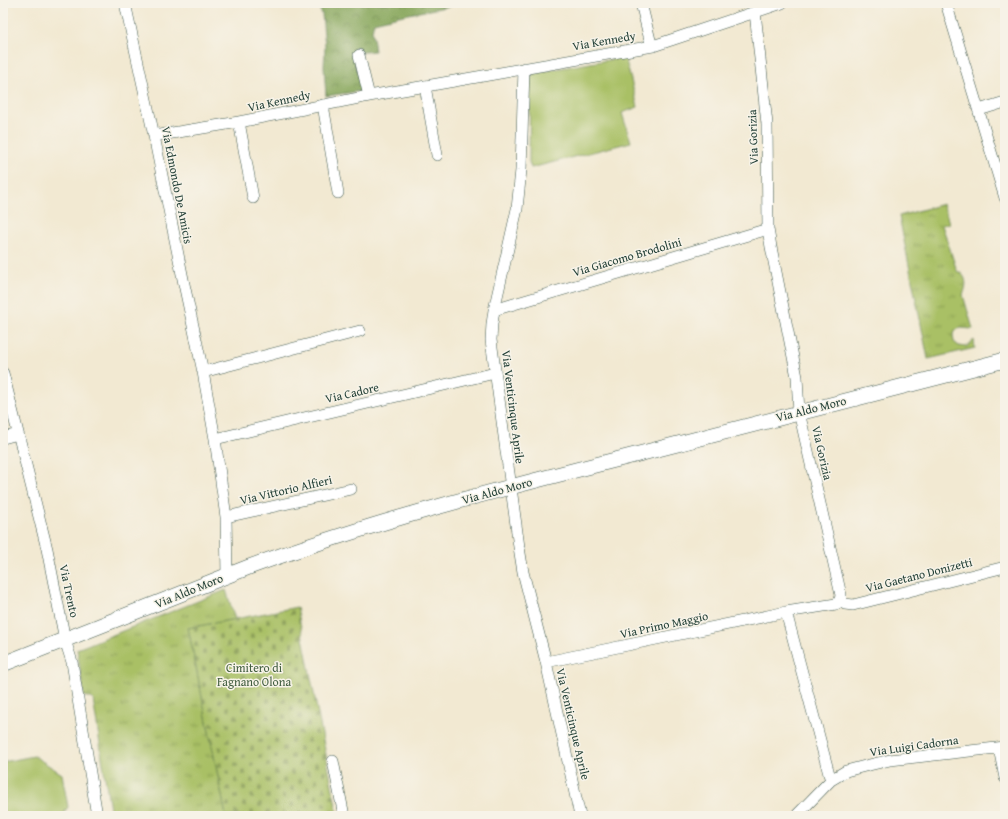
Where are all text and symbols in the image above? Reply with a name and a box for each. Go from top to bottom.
street label: Via Kennedy [571,27,637,54]
street label: Via Kennedy [246,86,312,115]
street label: Via Gorizia [743,109,762,165]
street label: Via Edmondo De Amicis [158,125,197,245]
street label: Via Giacomo Brodolini [570,233,684,280]
street label: Via Venticinque Aprile [498,349,529,465]
street label: Via Cadore [323,378,381,407]
street label: Via Aldo Moro [774,392,848,425]
street label: Via Gorizia [808,424,837,482]
street label: Via Vittorio Alfieri [238,470,334,508]
street label: Via Aldo Moro [460,473,534,508]
street label: Via Gaetano Donizetti [864,553,975,596]
street label: Via Trento [56,563,83,619]
street label: Via Aldo Moro [152,569,225,612]
street label: Via Primo Maggio [618,607,710,642]
park label: Cimitero di Fagnano Olona [217,659,291,690]
street label: Via Venticinque Aprile [552,666,595,782]
street label: Via Luigi Cadorna [869,731,960,760]

